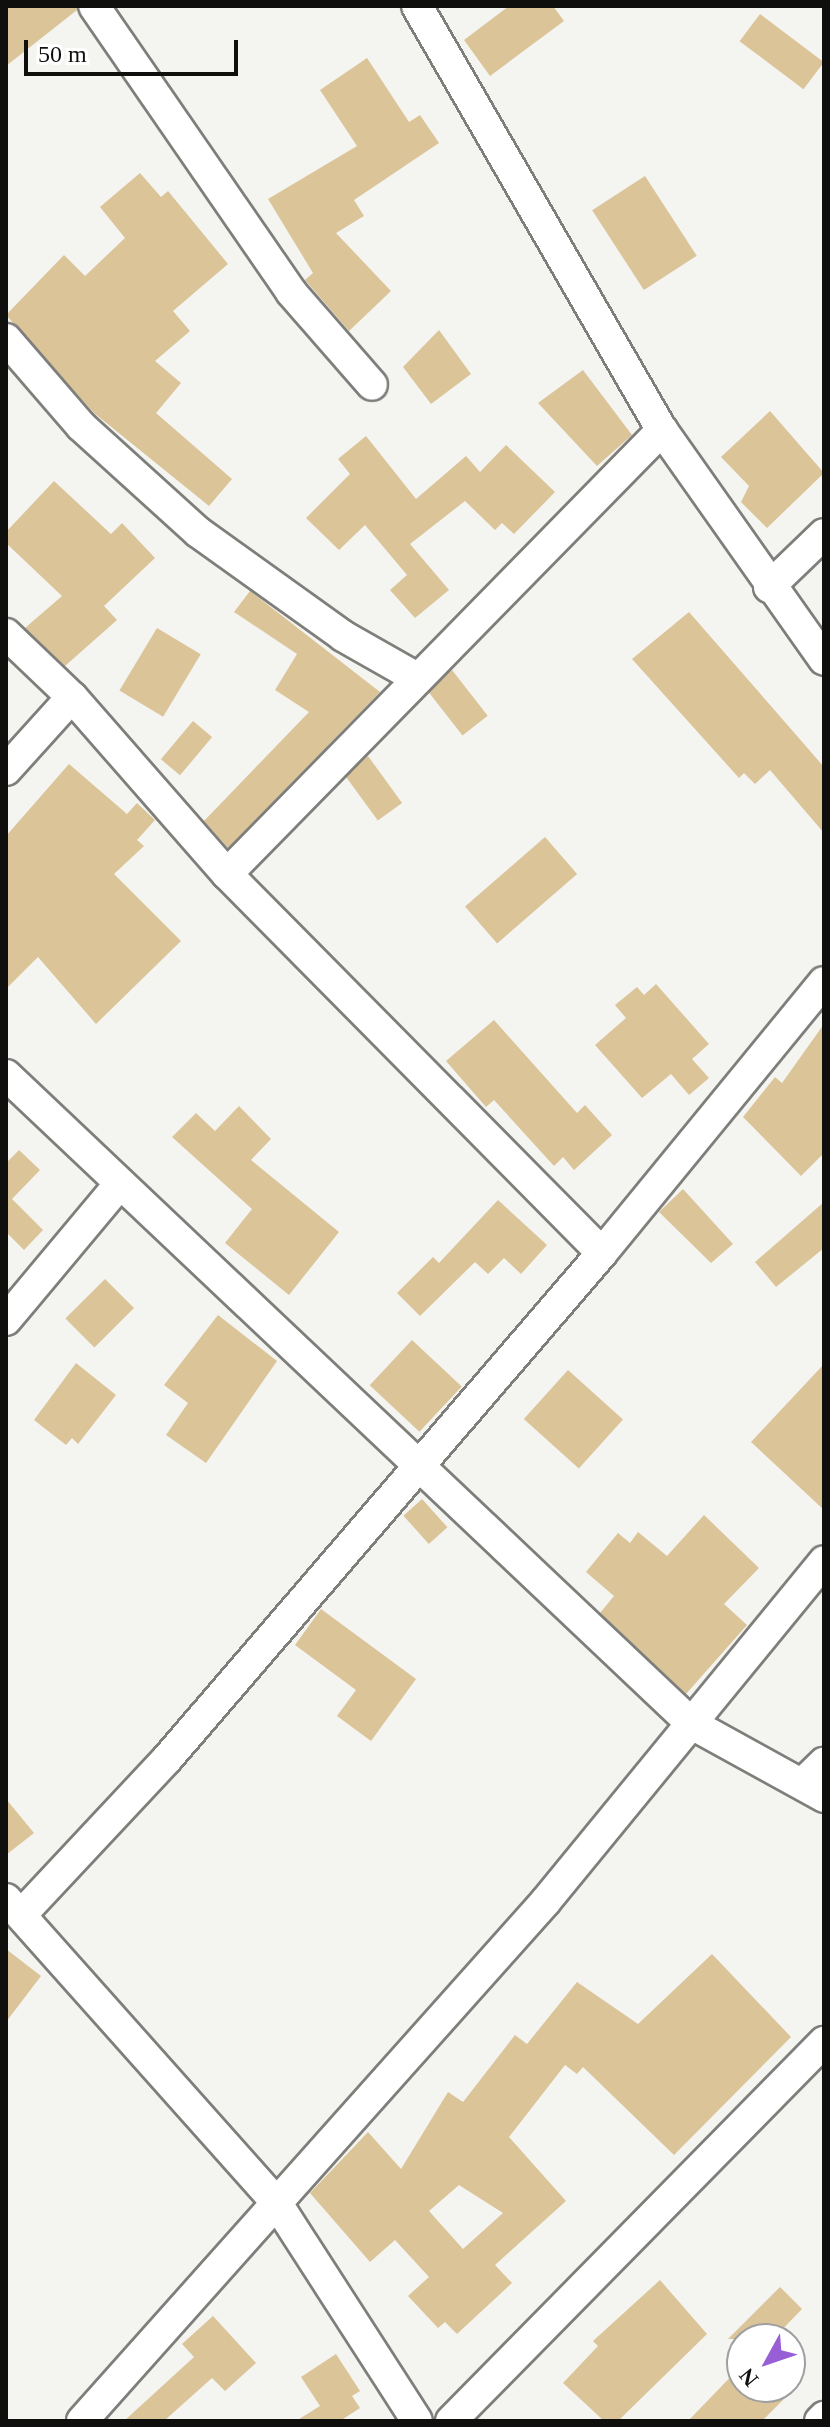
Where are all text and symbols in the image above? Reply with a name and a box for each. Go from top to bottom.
scale bar [28,24,242,74]
text: 50 m [38,41,87,67]
north arrow [726,2323,806,2403]
text: N [734,2363,763,2392]

